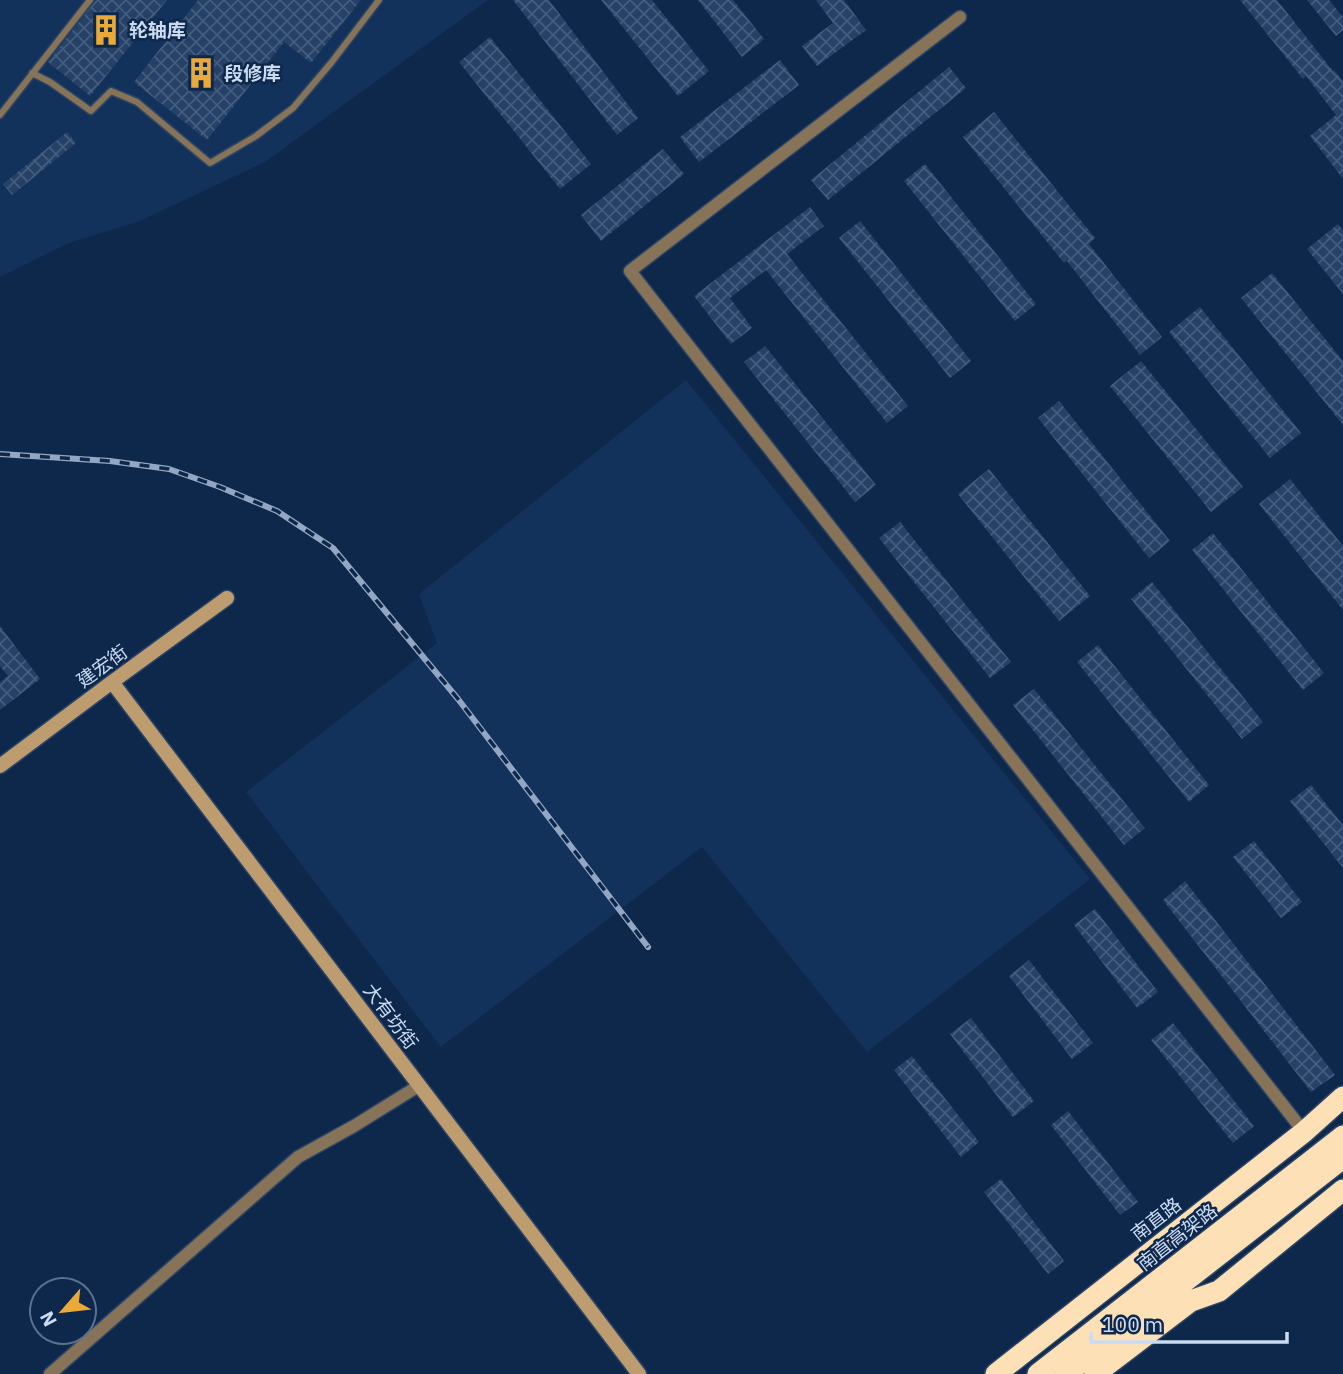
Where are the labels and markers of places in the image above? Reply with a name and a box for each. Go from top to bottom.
building icon: 轮轴库 [89,13,123,47]
place label: 轮轴库 [129,18,186,42]
building icon: 段修库 [184,56,218,90]
place label: 段修库 [224,61,281,85]

